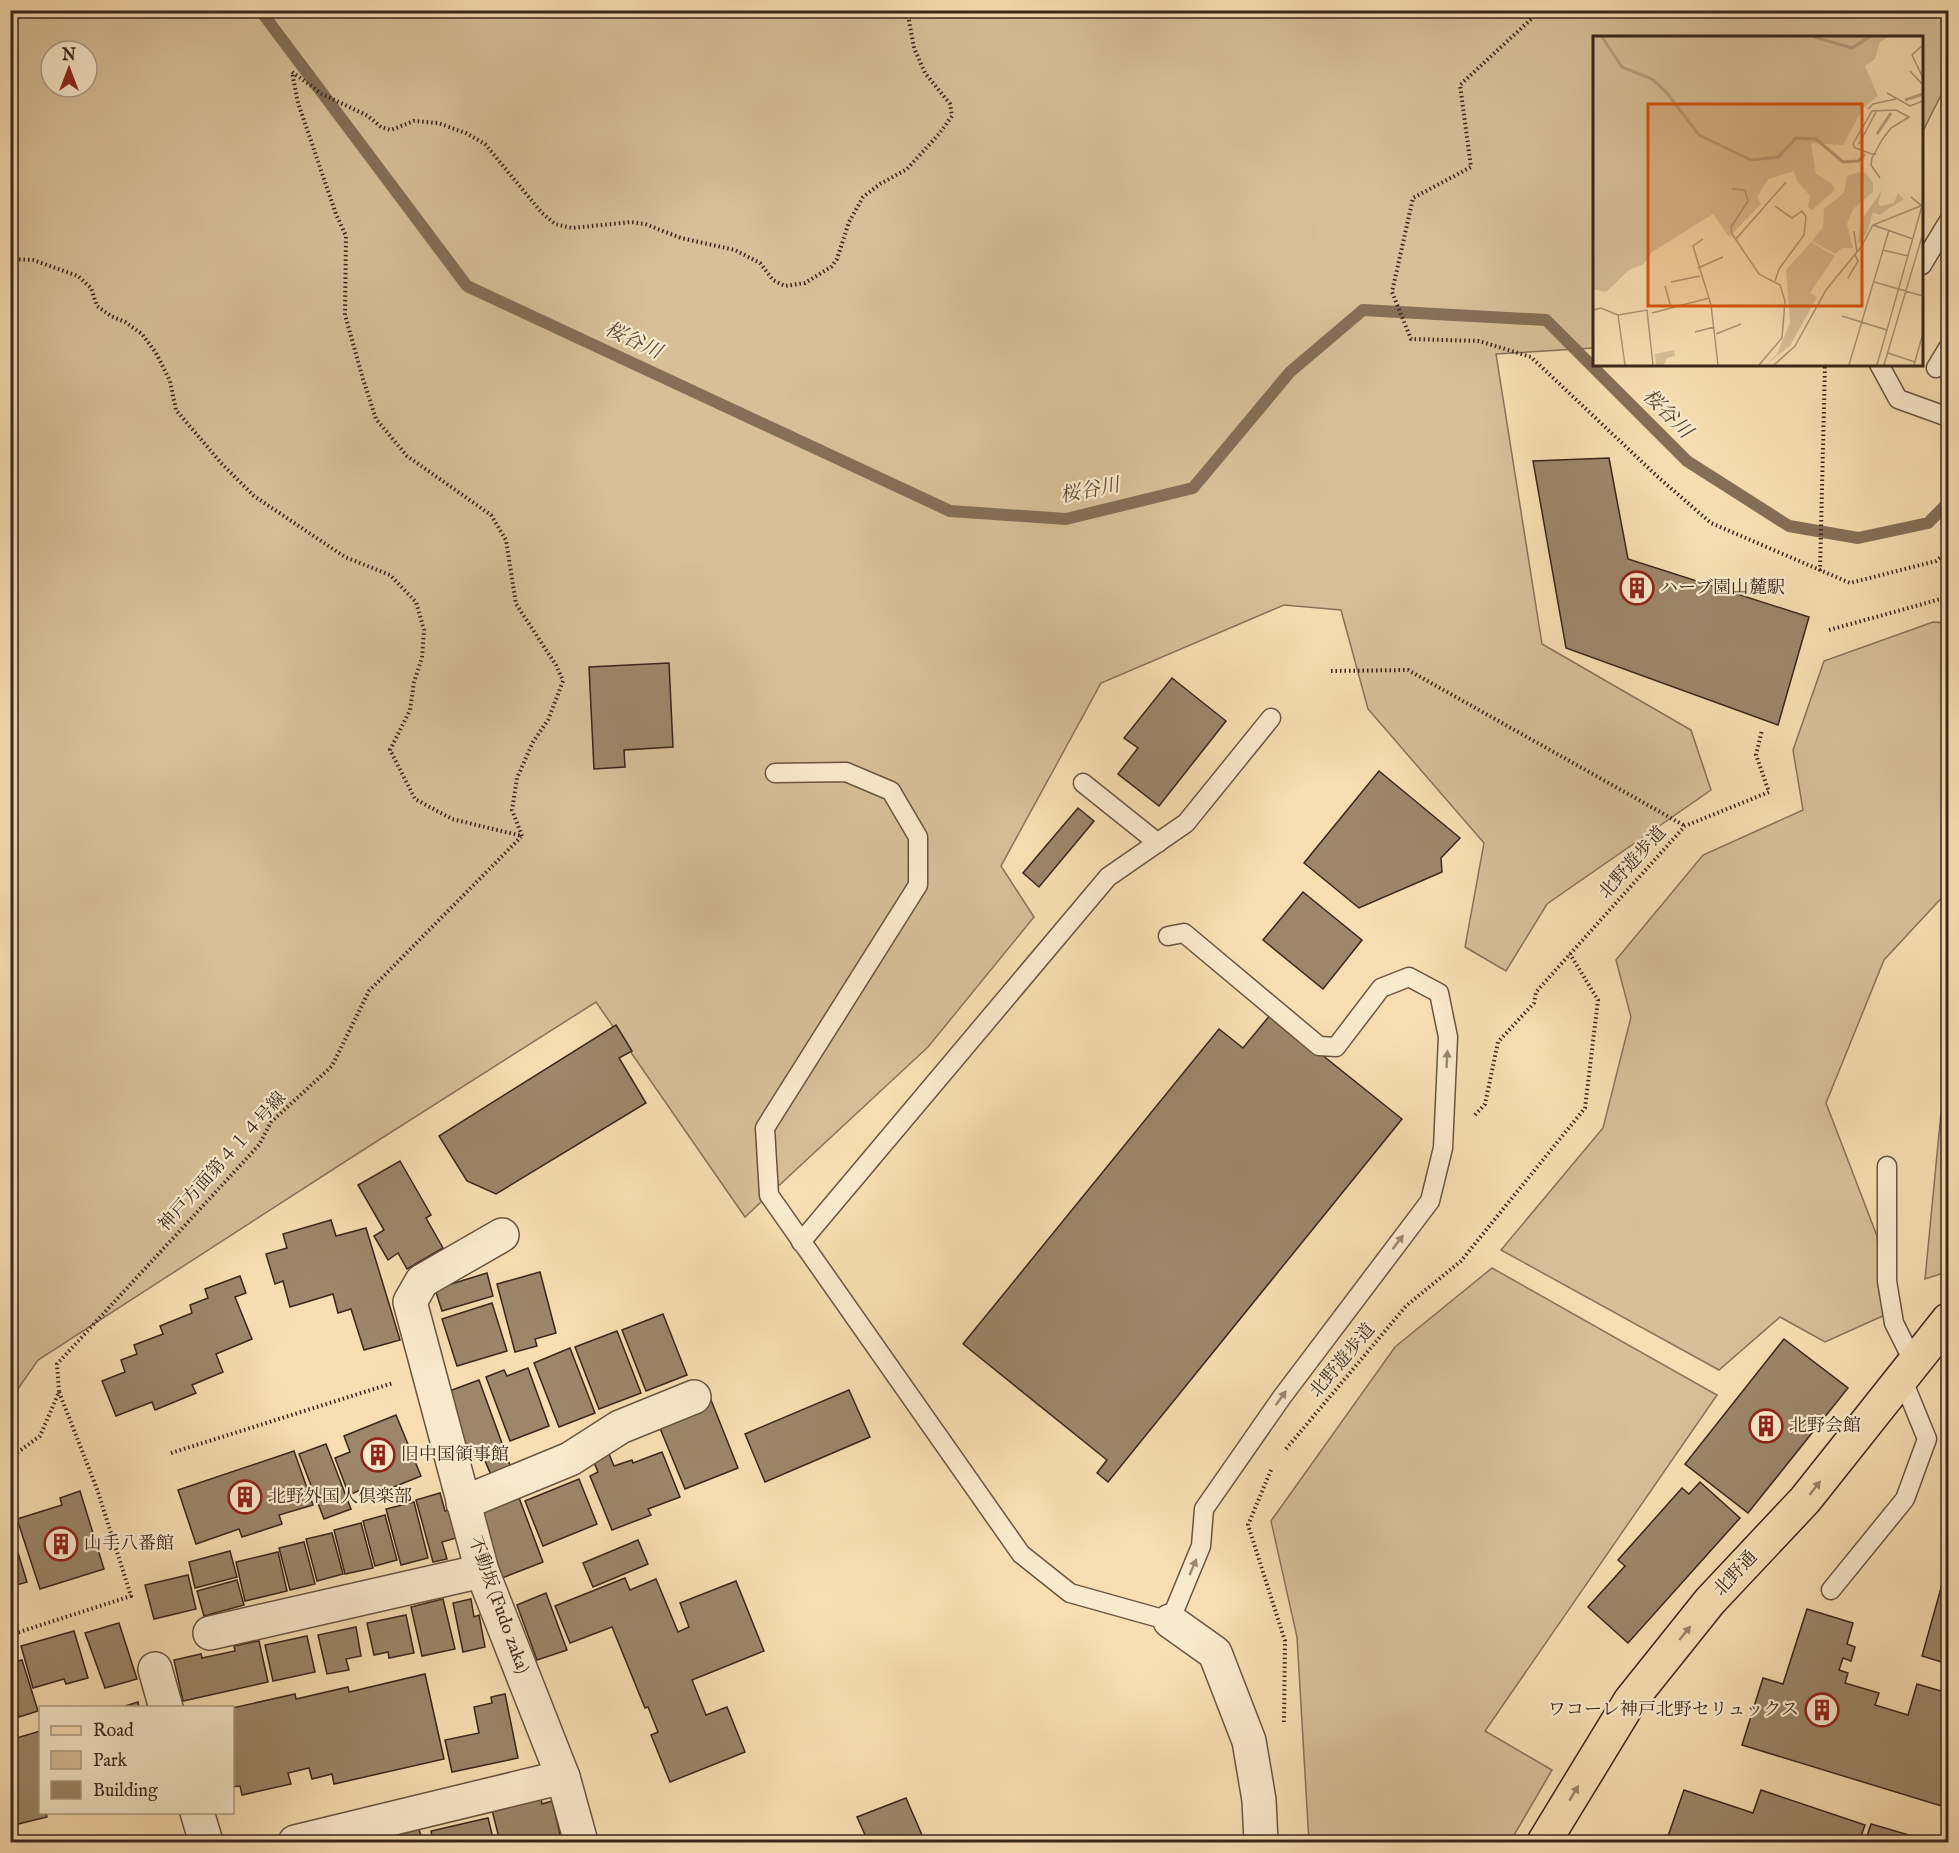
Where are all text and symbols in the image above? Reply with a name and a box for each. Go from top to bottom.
inset map [1593,36,1923,366]
north arrow [39,39,99,99]
text: N [61,46,76,66]
water label: 桜谷川 [601,317,667,366]
water label: 桜谷川 [1637,384,1698,445]
water label: 桜谷川 [1058,473,1124,509]
building icon: ハーブ園山麓駅 [1619,570,1655,606]
place label: ハーブ園山麓駅 [1660,577,1785,600]
street label: 北野遊歩道 [1594,822,1672,904]
one-way arrow [1442,1050,1452,1069]
street label: 神戸方面第４１４号線 [154,1087,292,1237]
one-way arrow [1392,1235,1404,1250]
street label: 北野遊歩道 [1305,1319,1381,1403]
one-way arrow [1275,1390,1287,1406]
building icon: 北野会館 [1748,1408,1784,1444]
place label: 北野会館 [1789,1415,1861,1438]
building icon: 旧中国領事館 [360,1437,396,1473]
place label: 旧中国領事館 [401,1444,509,1467]
building icon: 北野外国人倶楽部 [227,1479,263,1515]
one-way arrow [1809,1480,1821,1495]
place label: 北野外国人倶楽部 [268,1486,412,1509]
building icon: 山手八番館 [43,1526,79,1562]
place label: 山手八番館 [84,1533,174,1556]
street label: 不動坂 (Fudo zaka) [462,1533,534,1677]
street label: 北野通 [1709,1546,1763,1602]
one-way arrow [1188,1558,1197,1575]
one-way arrow [1678,1625,1690,1640]
building icon: ワコーレ神戸北野セリュックス [1804,1692,1840,1728]
place label: ワコーレ神戸北野セリュックス [1548,1699,1799,1722]
legend [39,1706,234,1814]
text: Road [93,1720,134,1743]
text: Park [93,1750,128,1773]
text: Building [93,1780,158,1803]
one-way arrow [1569,1784,1579,1801]

